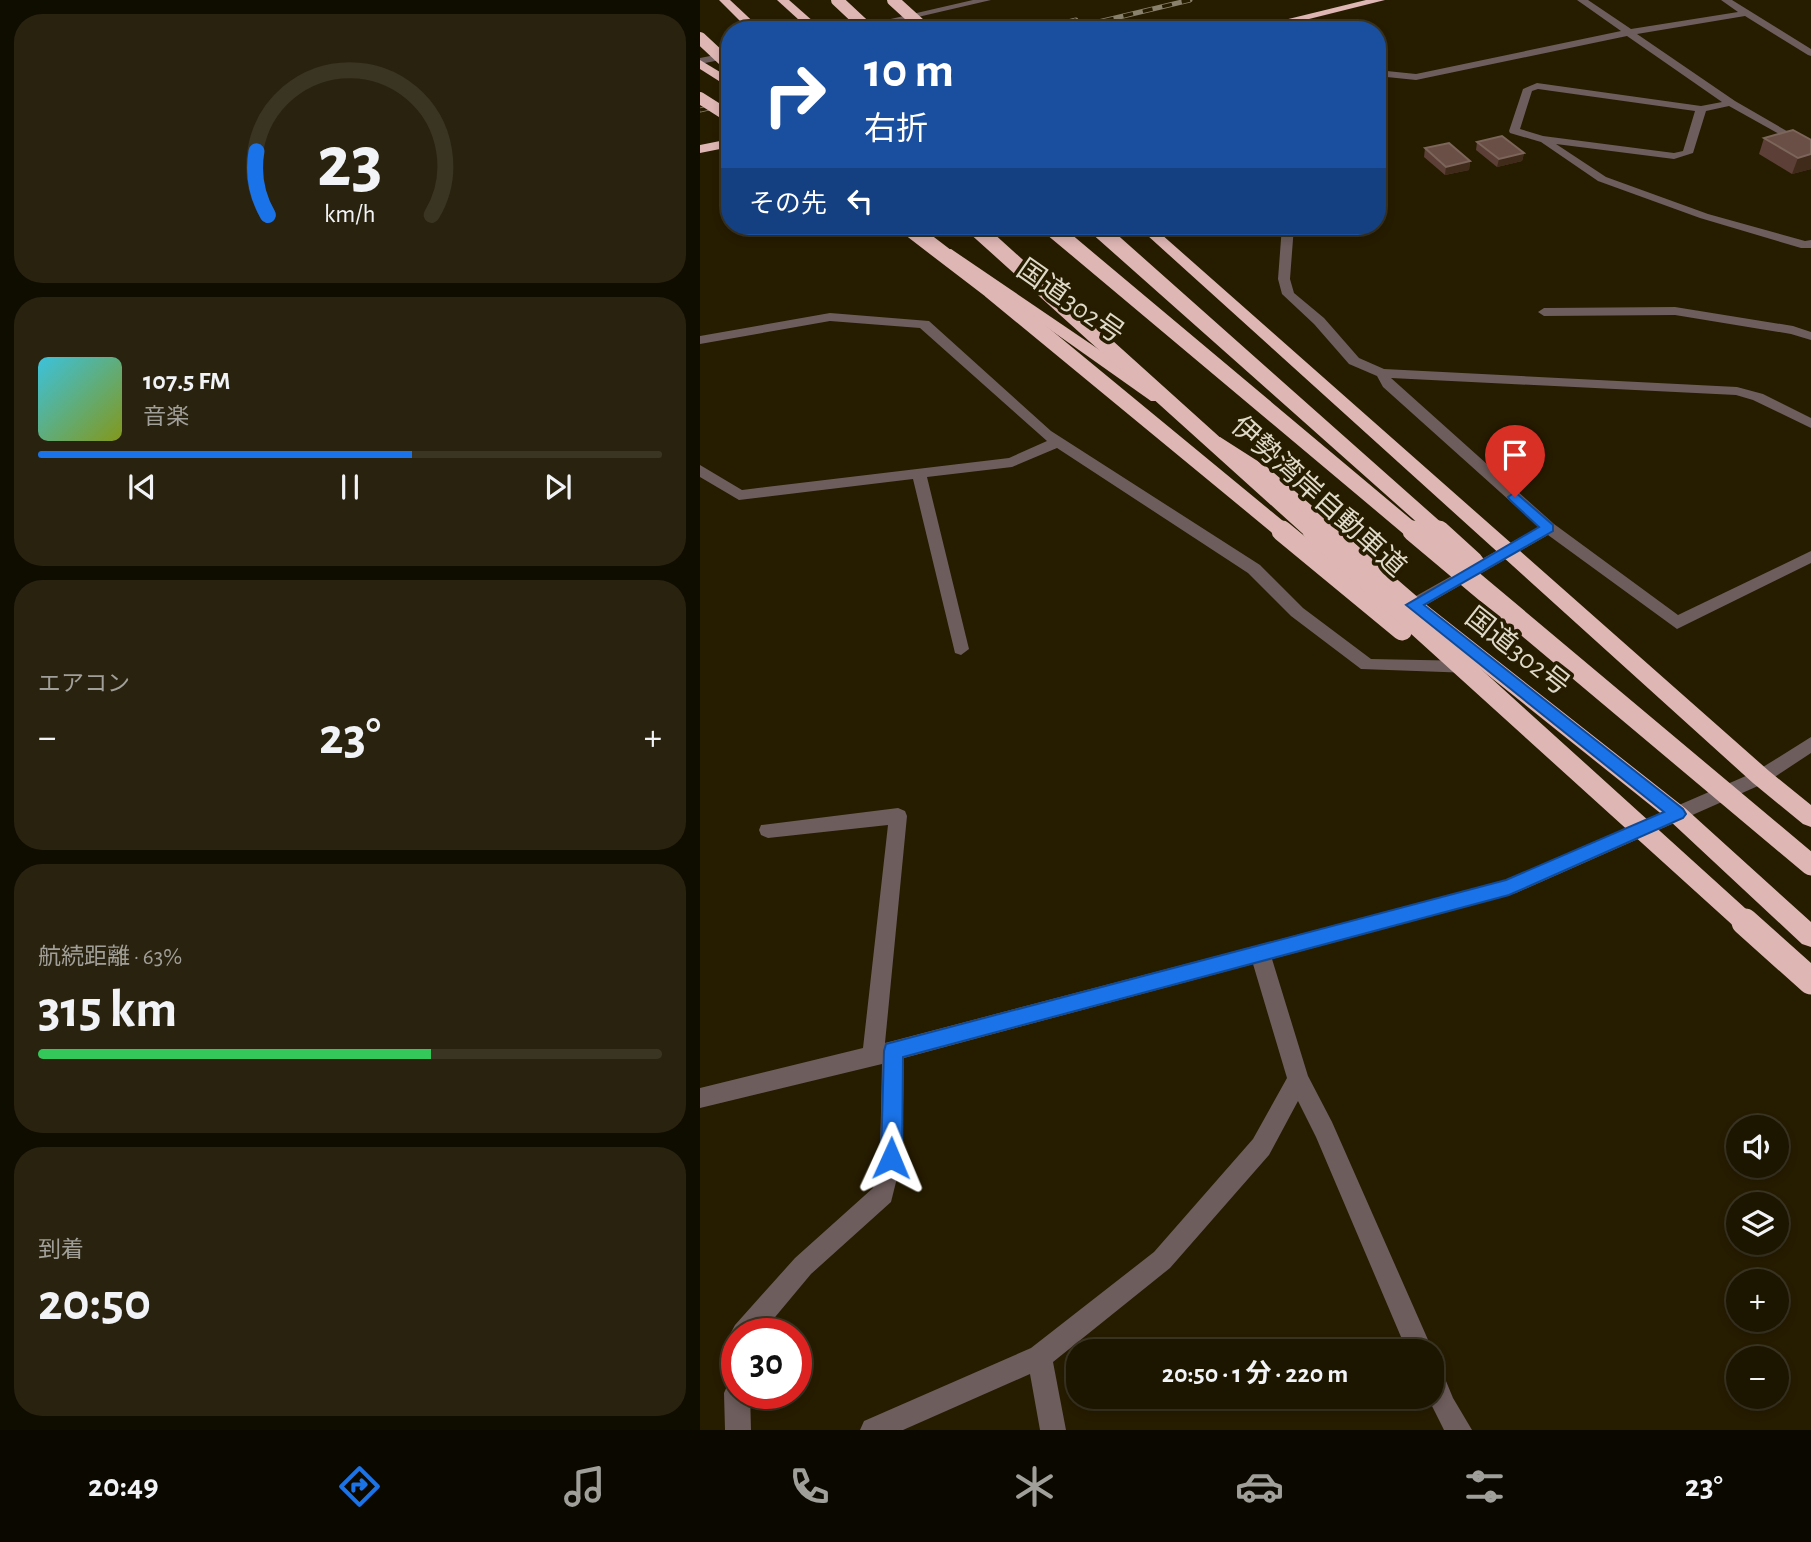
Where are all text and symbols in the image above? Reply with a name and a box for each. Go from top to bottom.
text: 10 m [864,47,954,96]
icon: right [749,49,840,140]
text: 右折 [864,113,928,145]
text: 23 [317,127,383,200]
icon: left [841,182,879,220]
text: その先 [749,191,827,217]
text: km/h [324,201,376,226]
street label: 国道302号 [1012,254,1130,349]
text: 107.5 FM [143,368,231,394]
text: 音楽 [143,406,189,429]
street label: 伊勢湾岸自動車道 [1225,410,1412,582]
pin [1485,425,1545,497]
icon: arrive [1496,436,1534,474]
icon: previous [123,468,161,506]
icon: pause [331,468,369,506]
icon: next [539,468,577,506]
street label: 国道302号 [1460,602,1575,701]
text: エアコン [38,673,130,696]
text: 23° [319,711,381,763]
text: − [38,719,56,757]
text: + [644,719,662,757]
text: 航続距離 · 63% [38,946,182,969]
text: 315 km [38,984,177,1036]
map controls [1726,1115,1789,1409]
button: sound [1726,1115,1789,1178]
position arrow [854,1121,928,1195]
button: layers [1726,1192,1789,1255]
text: 到着 [38,1239,84,1262]
button: + [1726,1269,1789,1332]
text: 20:50 [38,1277,151,1329]
speed limit sign: 30 [721,1318,812,1409]
button: − [1726,1346,1789,1409]
text: 20:50 · 1 分 · 220 m [1162,1361,1348,1387]
icon: directions [335,1462,384,1511]
icon: music [560,1462,609,1511]
icon: phone [785,1462,834,1511]
icon: climate [1010,1462,1059,1511]
icon: car [1235,1462,1284,1511]
icon: filters [1460,1462,1509,1511]
text: 20:49 [88,1470,159,1502]
text: 23° [1685,1470,1723,1502]

